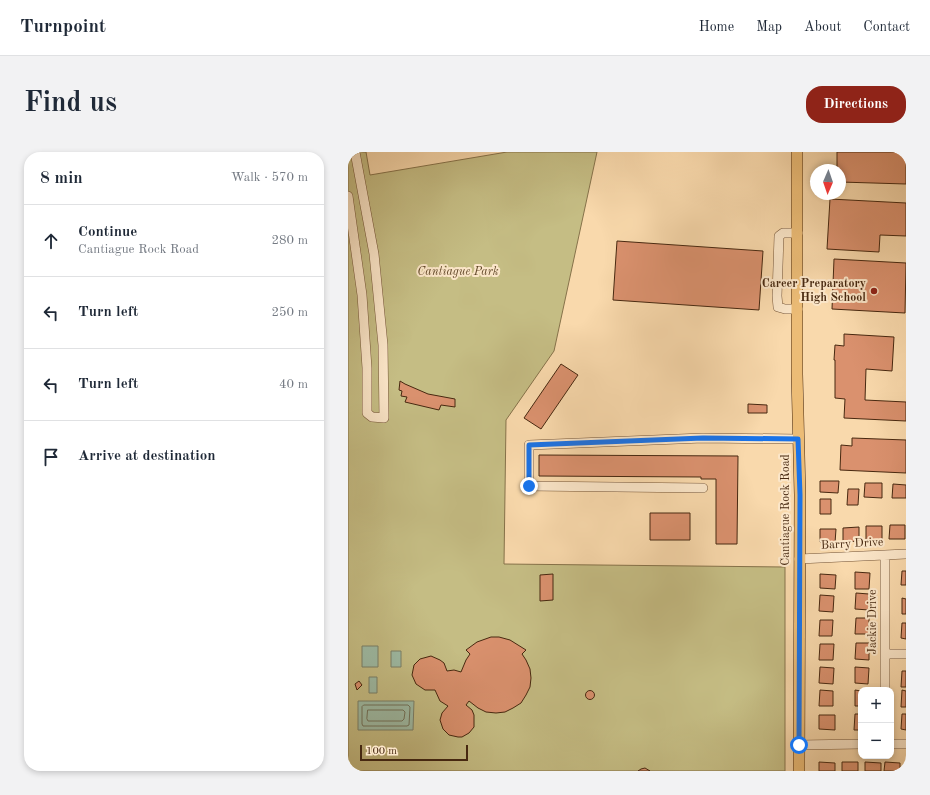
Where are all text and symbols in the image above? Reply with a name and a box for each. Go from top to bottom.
text: Turnpoint [20,18,106,37]
text: Home [699,20,734,34]
text: Map [756,20,782,34]
text: About [804,20,841,34]
text: Contact [863,20,910,34]
button: Directions [806,86,906,123]
text: Find us [24,90,117,118]
north arrow [810,164,846,200]
text: 8 min [40,170,83,187]
text: Walk · 570 m [231,171,308,184]
text: Continue [78,225,137,240]
icon: ahead [40,230,62,252]
text: 280 m [271,234,308,247]
text: Cantiague Rock Road [78,243,199,256]
park label: Cantiague Park [417,266,499,278]
place label: Career Preparatory High School [762,278,866,304]
marker: Career Preparatory High School [869,286,879,296]
icon: left [40,302,62,324]
text: Turn left [78,305,138,320]
text: 250 m [271,306,308,319]
icon: left [40,374,62,396]
text: Turn left [78,377,138,392]
text: 40 m [279,378,308,391]
icon: arrive [40,446,62,468]
text: Arrive at destination [78,449,216,464]
street label: Cantiague Rock Road [780,454,792,566]
route end [520,477,538,495]
street label: Barry Drive [820,536,884,552]
street label: Jackie Drive [867,589,879,654]
map controls [858,687,894,759]
button: + [858,687,894,723]
button: − [858,723,894,759]
route start [790,736,808,754]
scale bar [360,743,468,762]
text: 100 m [366,746,397,757]

